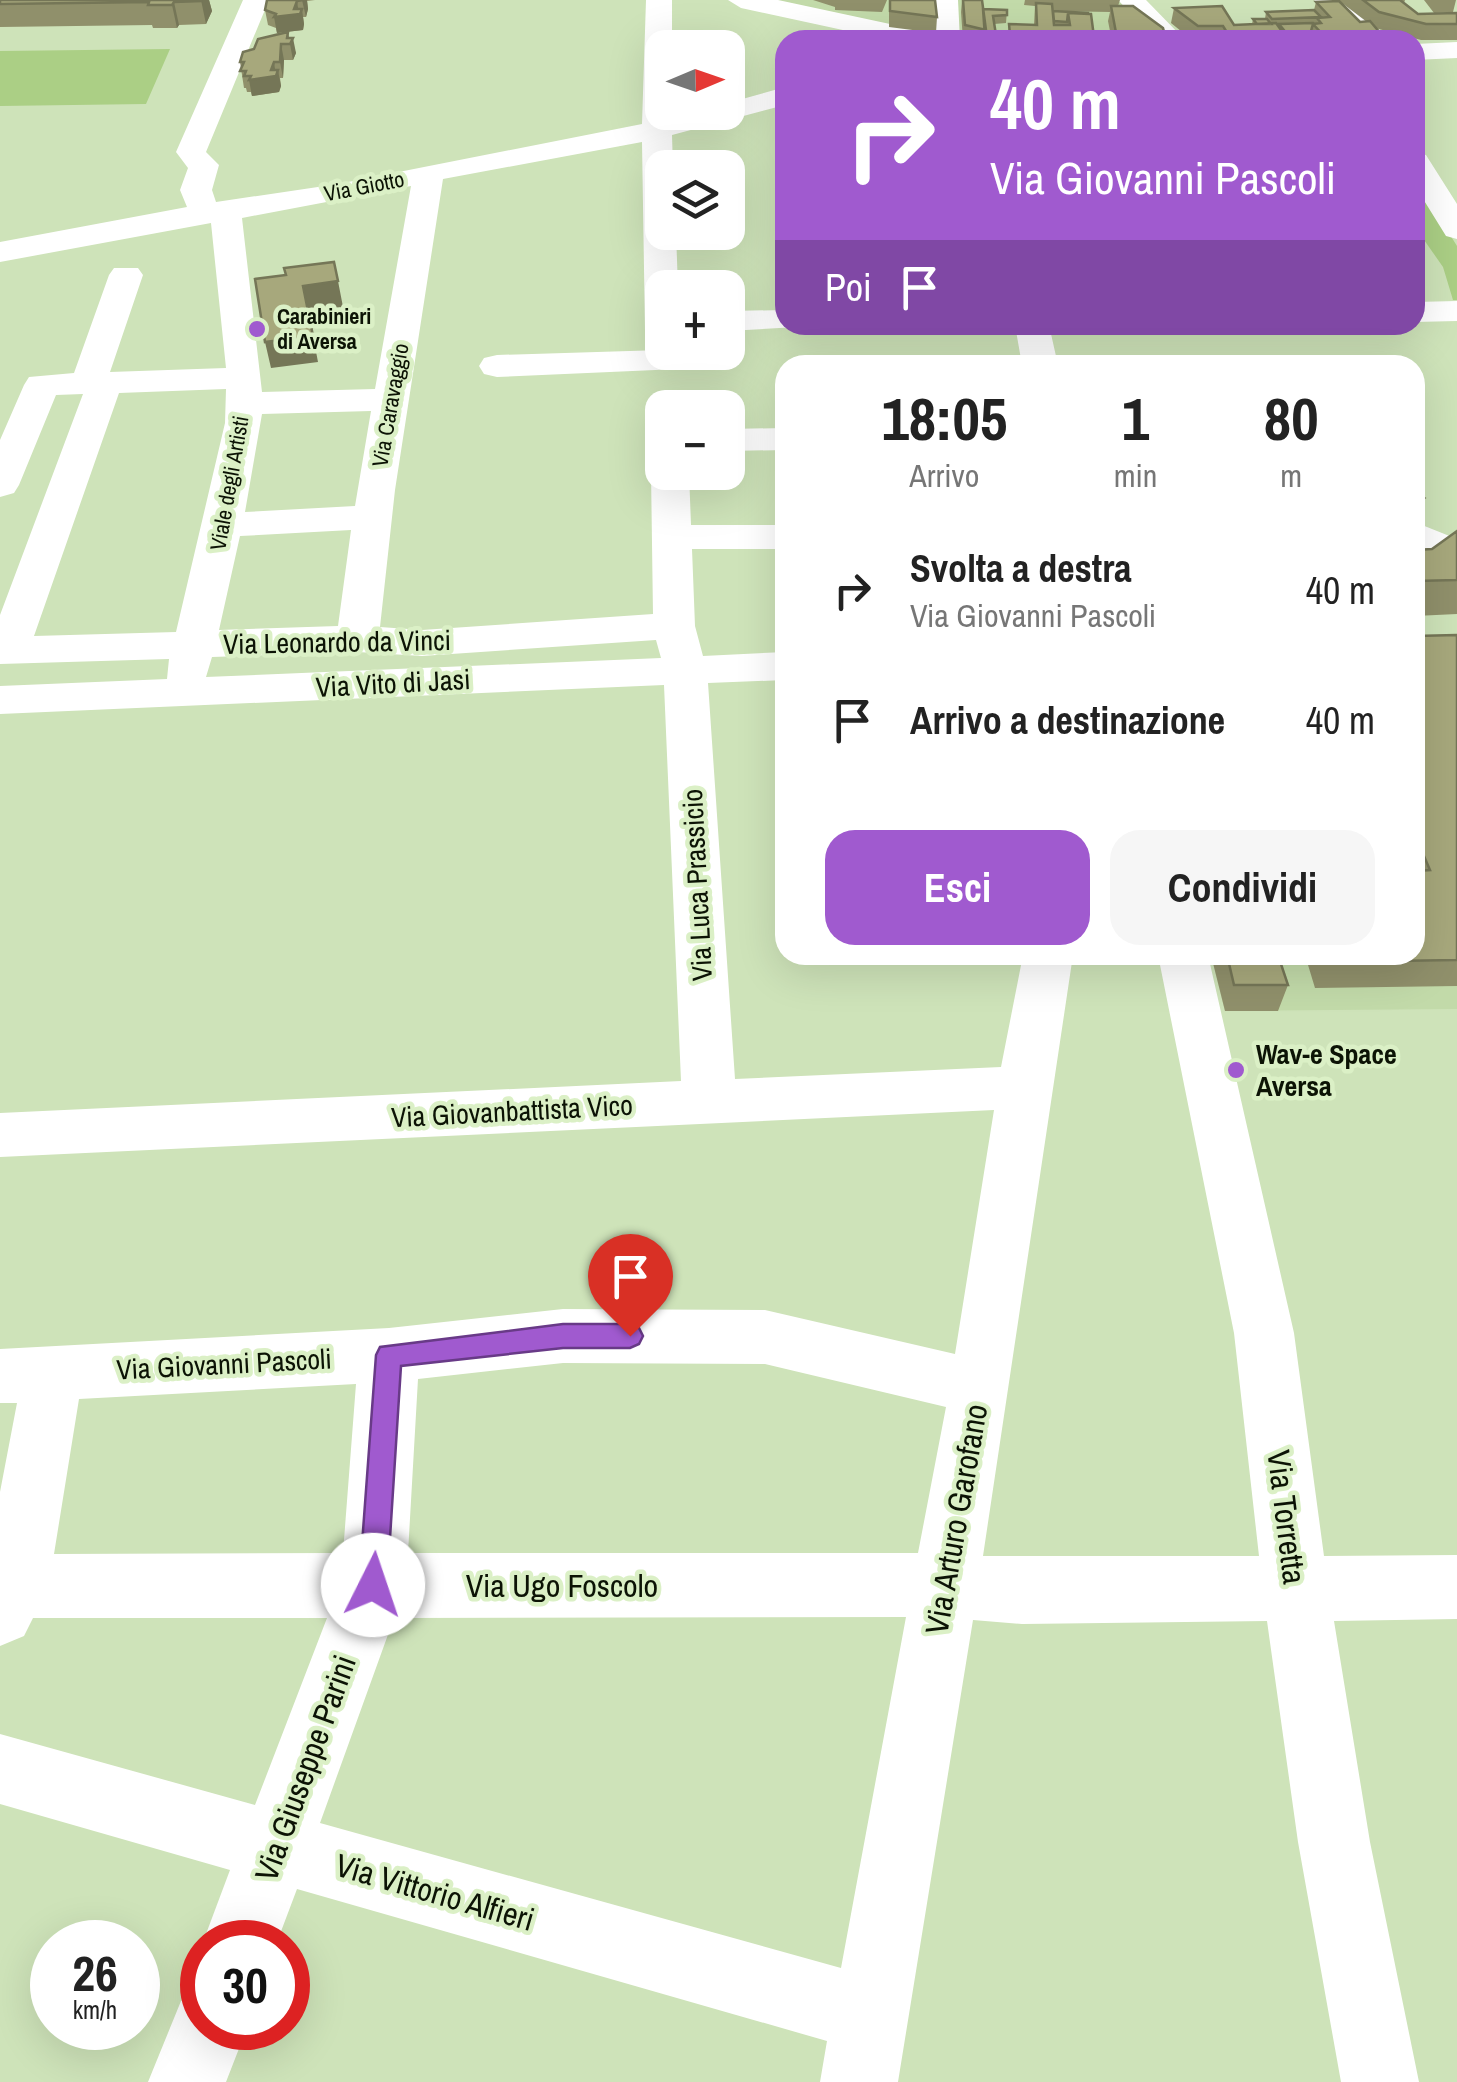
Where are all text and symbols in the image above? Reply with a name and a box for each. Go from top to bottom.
north arrow [645,30,745,130]
map controls [645,30,745,490]
text: 40 m [990,57,1121,151]
icon: right [825,70,955,200]
text: Via Giovanni Pascoli [990,147,1336,208]
button: layers [645,150,745,250]
street label: Via Giotto [321,164,407,208]
icon: arrive [892,260,947,315]
text: Poi [825,262,872,313]
button: + [645,270,745,370]
place label: Carabinieri di Aversa [277,301,371,356]
marker: Carabinieri di Aversa [246,318,268,340]
street label: Via Caravaggio [364,341,416,469]
text: 18:05 [881,378,1007,459]
text: 1 [1122,378,1149,459]
text: 80 [1264,378,1319,459]
button: − [645,390,745,490]
street label: Viale degli Artisti [202,413,256,553]
text: Arrivo [909,454,979,497]
text: min [1114,454,1157,497]
text: m [1280,454,1302,497]
text: Svolta a destra [910,543,1132,594]
icon: right [825,563,880,618]
text: 40 m [1306,565,1375,616]
text: Via Giovanni Pascoli [910,594,1156,637]
street label: Via Leonardo da Vinci [223,621,451,663]
street label: Via Vito di Jasi [315,660,471,706]
icon: arrive [825,693,880,748]
text: Arrivo a destinazione [910,695,1225,746]
text: 40 m [1306,695,1375,746]
street label: Via Luca Prassicio [673,788,721,982]
button: Esci [825,830,1090,945]
button: Condividi [1110,830,1375,945]
place label: Wav-e Space Aversa [1256,1035,1397,1105]
marker: Wav-e Space Aversa [1225,1059,1247,1081]
street label: Via Giovanbattista Vico [390,1086,634,1136]
pin [588,1234,673,1337]
icon: arrive [603,1249,658,1304]
street label: Via Giovanni Pascoli [115,1339,333,1389]
street label: Via Arturo Garofano [915,1401,997,1637]
street label: Via Torretta [1257,1447,1317,1587]
position arrow [321,1533,425,1637]
street label: Via Ugo Foscolo [466,1564,658,1607]
street label: Via Giuseppe Parini [244,1649,366,1887]
street label: Via Vittorio Alfieri [331,1843,539,1941]
speed limit sign: 30 [180,1920,310,2050]
text: 26 [72,1939,118,2007]
text: km/h [73,1993,117,2027]

